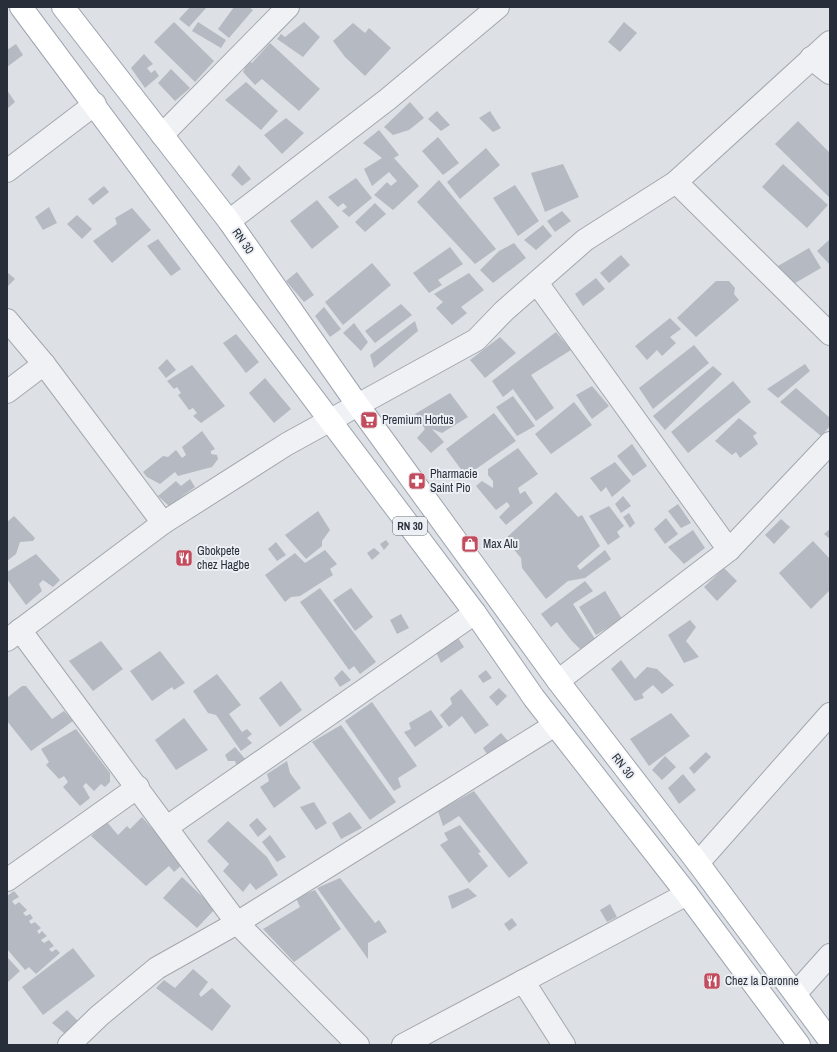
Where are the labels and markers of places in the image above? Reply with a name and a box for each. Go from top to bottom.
supermarket icon: Premium Hortus [359,410,379,430]
place label: Premium Hortus [382,412,454,428]
place label: Pharmacie Saint Pio [430,466,478,496]
pharmacy icon: Pharmacie Saint Pio [407,471,427,491]
shop icon: Max Alu [460,534,480,554]
place label: Max Alu [483,536,518,552]
place label: Gbokpete chez Hagbe [197,543,250,573]
restaurant icon: Gbokpete chez Hagbe [174,548,194,568]
restaurant icon: Chez la Daronne [702,971,722,991]
place label: Chez la Daronne [725,973,799,989]

